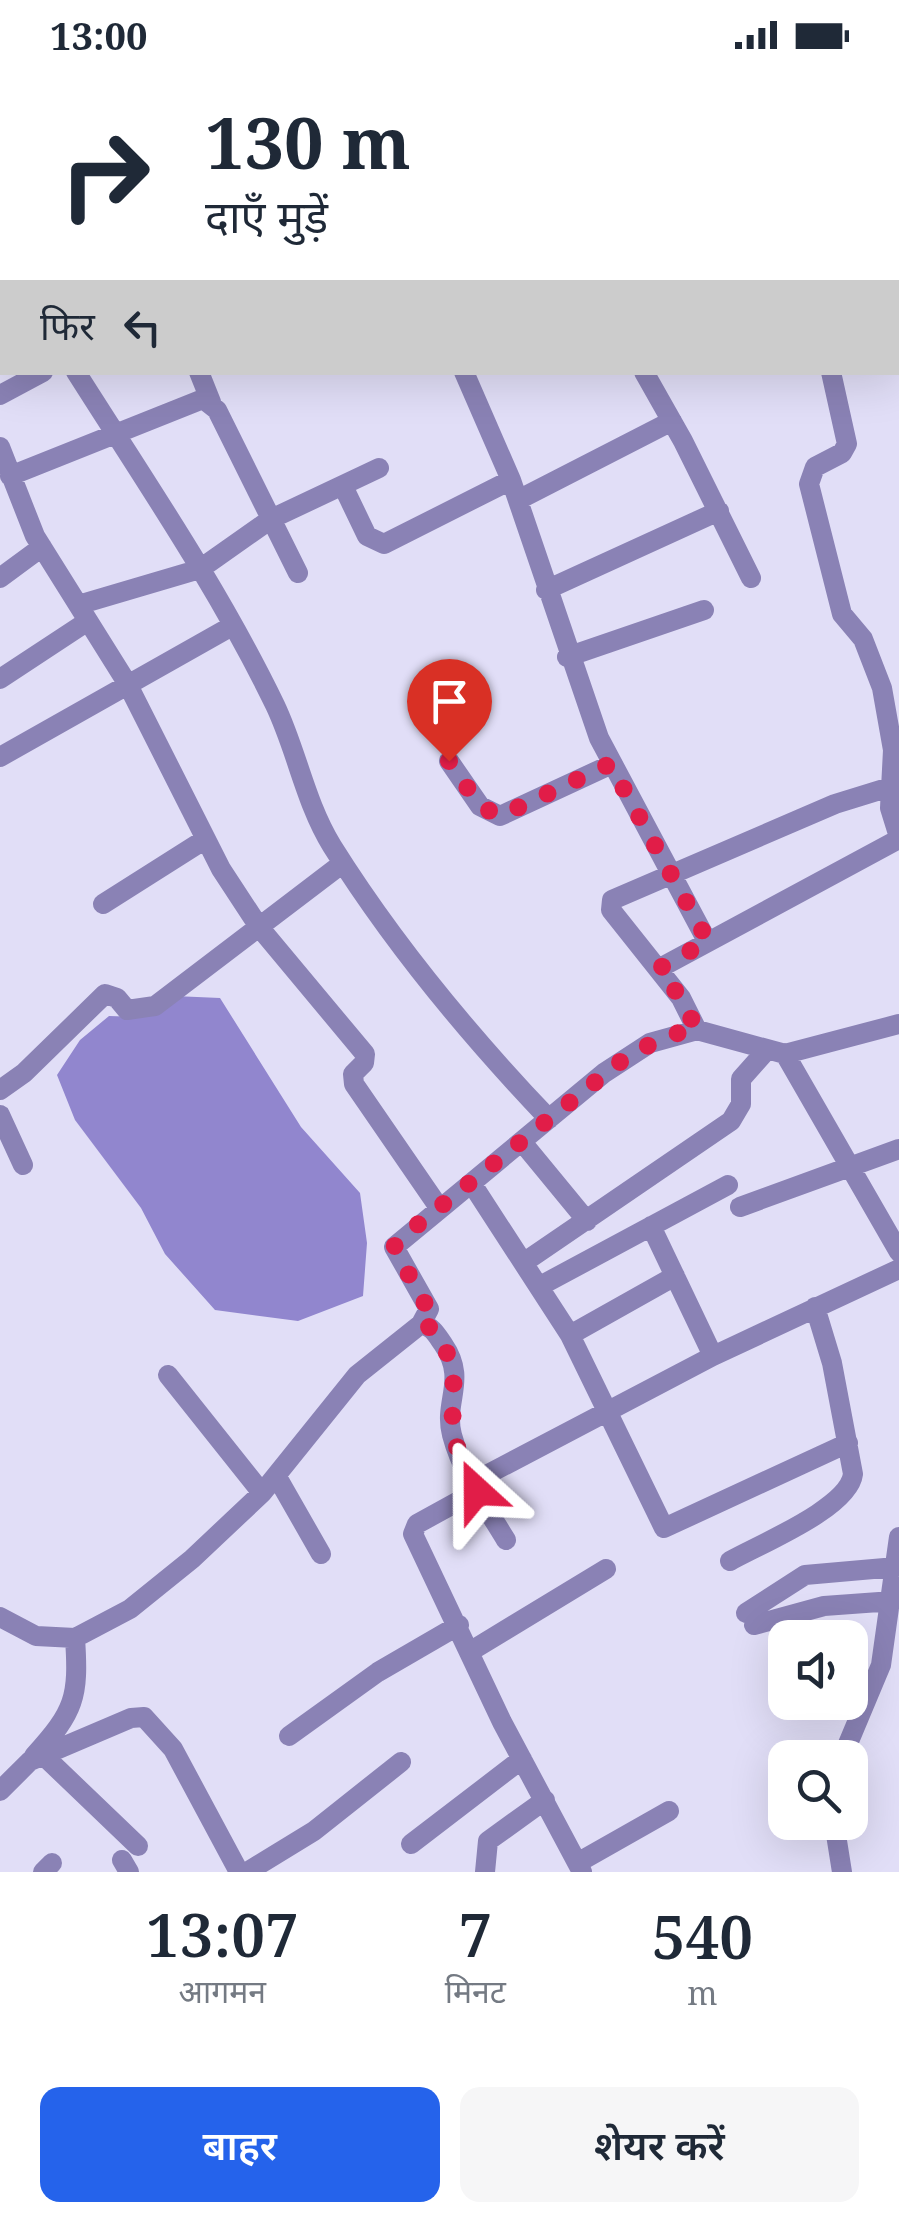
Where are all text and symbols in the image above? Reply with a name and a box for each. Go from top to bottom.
text: 13:00 [50,9,147,61]
text: 130 m [205,94,411,190]
icon: right [40,110,170,240]
text: दाएँ मुड़ें [205,185,328,246]
text: फिर [40,299,95,351]
icon: left [115,300,170,355]
pin [407,659,492,762]
icon: arrive [422,674,477,729]
position arrow [425,1439,529,1543]
map controls [768,1620,868,1840]
button: sound [768,1620,868,1720]
button: search [768,1740,868,1840]
text: 13:07 [146,1893,299,1975]
text: 7 [458,1893,492,1975]
text: 540 [652,1895,753,1977]
text: आगमन [179,1969,266,2012]
text: मिनट [445,1969,506,2012]
text: m [687,1971,718,2014]
button: बाहर [40,2087,440,2202]
button: शेयर करें [460,2087,859,2202]

